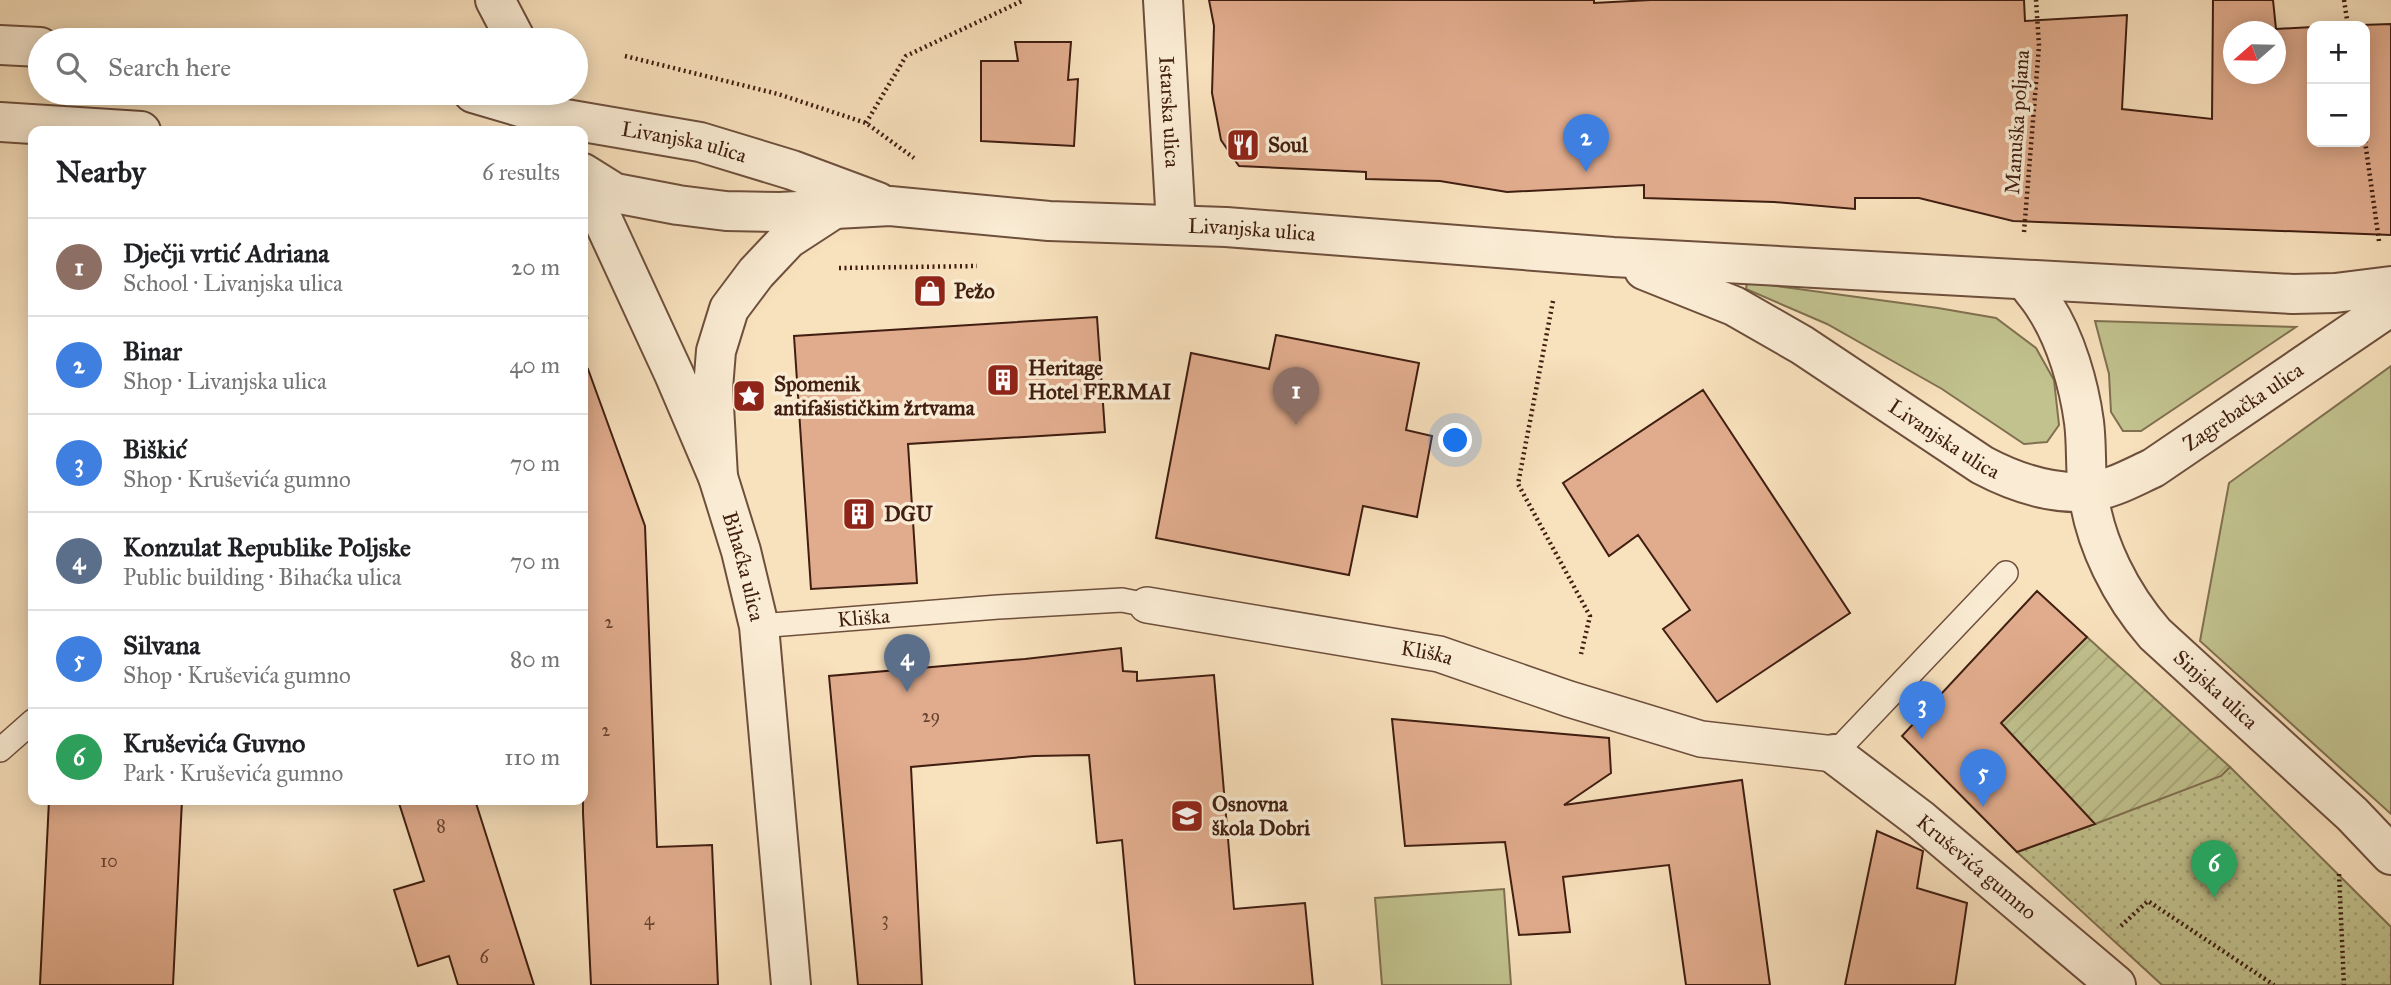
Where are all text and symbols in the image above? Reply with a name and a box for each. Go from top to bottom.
north arrow [2223,21,2286,84]
map controls [2307,21,2370,147]
button: + [2307,21,2370,84]
search box [28,28,588,105]
icon: search [52,48,90,86]
street label: Manuška poljana [1999,49,2035,195]
text: Search here [108,51,231,83]
street label: Istarska ulica [1153,55,1186,168]
button: − [2307,84,2370,147]
pin: 2 [1563,114,1609,172]
street label: Livanjska ulica [620,116,750,169]
restaurant icon: Soul [1224,126,1262,164]
place label: Soul [1268,132,1309,158]
text: Nearby [56,154,146,190]
text: 6 results [482,158,560,186]
street label: Livanjska ulica [1188,213,1316,247]
text: Dječji vrtić Adriana [123,237,329,269]
text: 1 [74,253,84,281]
text: 20 m [511,253,560,281]
text: School · Livanjska ulica [123,269,343,297]
shop icon: Pežo [911,272,949,310]
place label: Pežo [954,278,995,304]
text: Binar [123,335,182,367]
text: 2 [73,351,85,379]
text: 40 m [510,351,560,379]
place label: Heritage Hotel FERMAI [1028,355,1171,405]
street label: Zagrebačka ulica [2178,357,2308,457]
building icon: Heritage Hotel FERMAI [984,361,1022,399]
text: Shop · Livanjska ulica [123,367,327,395]
pin: 1 [1273,367,1319,425]
place label: Spomenik antifašističkim žrtvama [774,371,976,421]
place icon: Spomenik antifašističkim žrtvama [730,377,768,415]
street label: Livanjska ulica [1884,393,2004,485]
your location [1438,423,1472,457]
text: Biškić [123,433,187,465]
text: 3 [74,449,84,477]
text: 70 m [510,449,560,477]
text: Shop · Kruševića gumno [123,465,351,493]
building icon: DGU [840,495,878,533]
place label: DGU [884,501,933,527]
street label: Bihaćka ulica [716,508,770,624]
text: Konzulat Republike Poljske [123,531,411,563]
text: 4 [73,547,85,575]
text: 70 m [510,547,560,575]
text: Public building · Bihaćka ulica [123,563,401,591]
street label: Kliška [836,603,891,633]
house number: 2 [605,611,614,633]
text: Silvana [123,629,200,661]
pin: 4 [884,634,930,692]
street label: Kliška [1399,635,1457,671]
street label: Sinjska ulica [2168,644,2263,735]
text: 5 [74,645,84,673]
text: 80 m [510,645,560,673]
text: Shop · Kruševića gumno [123,661,351,689]
pin: 3 [1899,681,1945,739]
house number: 29 [922,705,940,727]
house number: 2 [602,719,611,741]
text: Kruševića Guvno [123,727,305,759]
text: 6 [73,743,85,771]
text: 110 m [504,743,560,771]
pin: 5 [1960,749,2006,807]
text: Park · Kruševića gumno [123,759,343,787]
place label: Osnovna škola Dobri [1212,791,1310,841]
school or university icon: Osnovna škola Dobri [1168,797,1206,835]
street label: Kruševića gumno [1911,809,2042,925]
house number: 8 [436,815,446,837]
pin: 6 [2191,840,2237,898]
house number: 10 [100,850,118,872]
house number: 4 [644,908,655,930]
house number: 3 [881,908,889,930]
house number: 6 [479,946,489,968]

